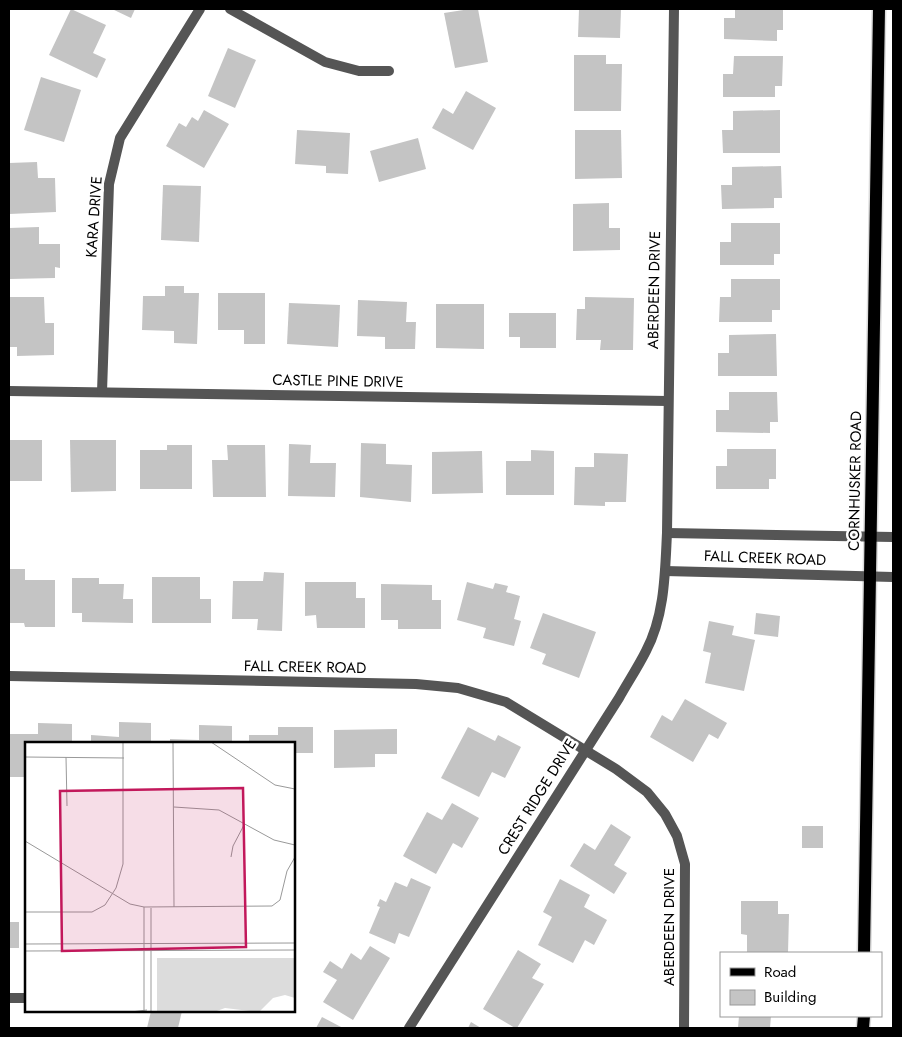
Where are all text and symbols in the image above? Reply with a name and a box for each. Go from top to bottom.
street label: KARA DRIVE [80,176,108,258]
street label: ABERDEEN DRIVE [642,231,666,349]
street label: CASTLE PINE DRIVE [272,369,404,393]
street label: CORNHUSKER ROAD [843,411,867,551]
street label: FALL CREEK ROAD [703,545,827,571]
street label: FALL CREEK ROAD [244,655,366,679]
street label: CREST RIDGE DRIVE [492,734,582,860]
inset map [25,742,295,1012]
street label: ABERDEEN DRIVE [658,868,680,986]
legend [720,952,882,1017]
text: Road [764,961,796,983]
text: Building [764,986,816,1008]

